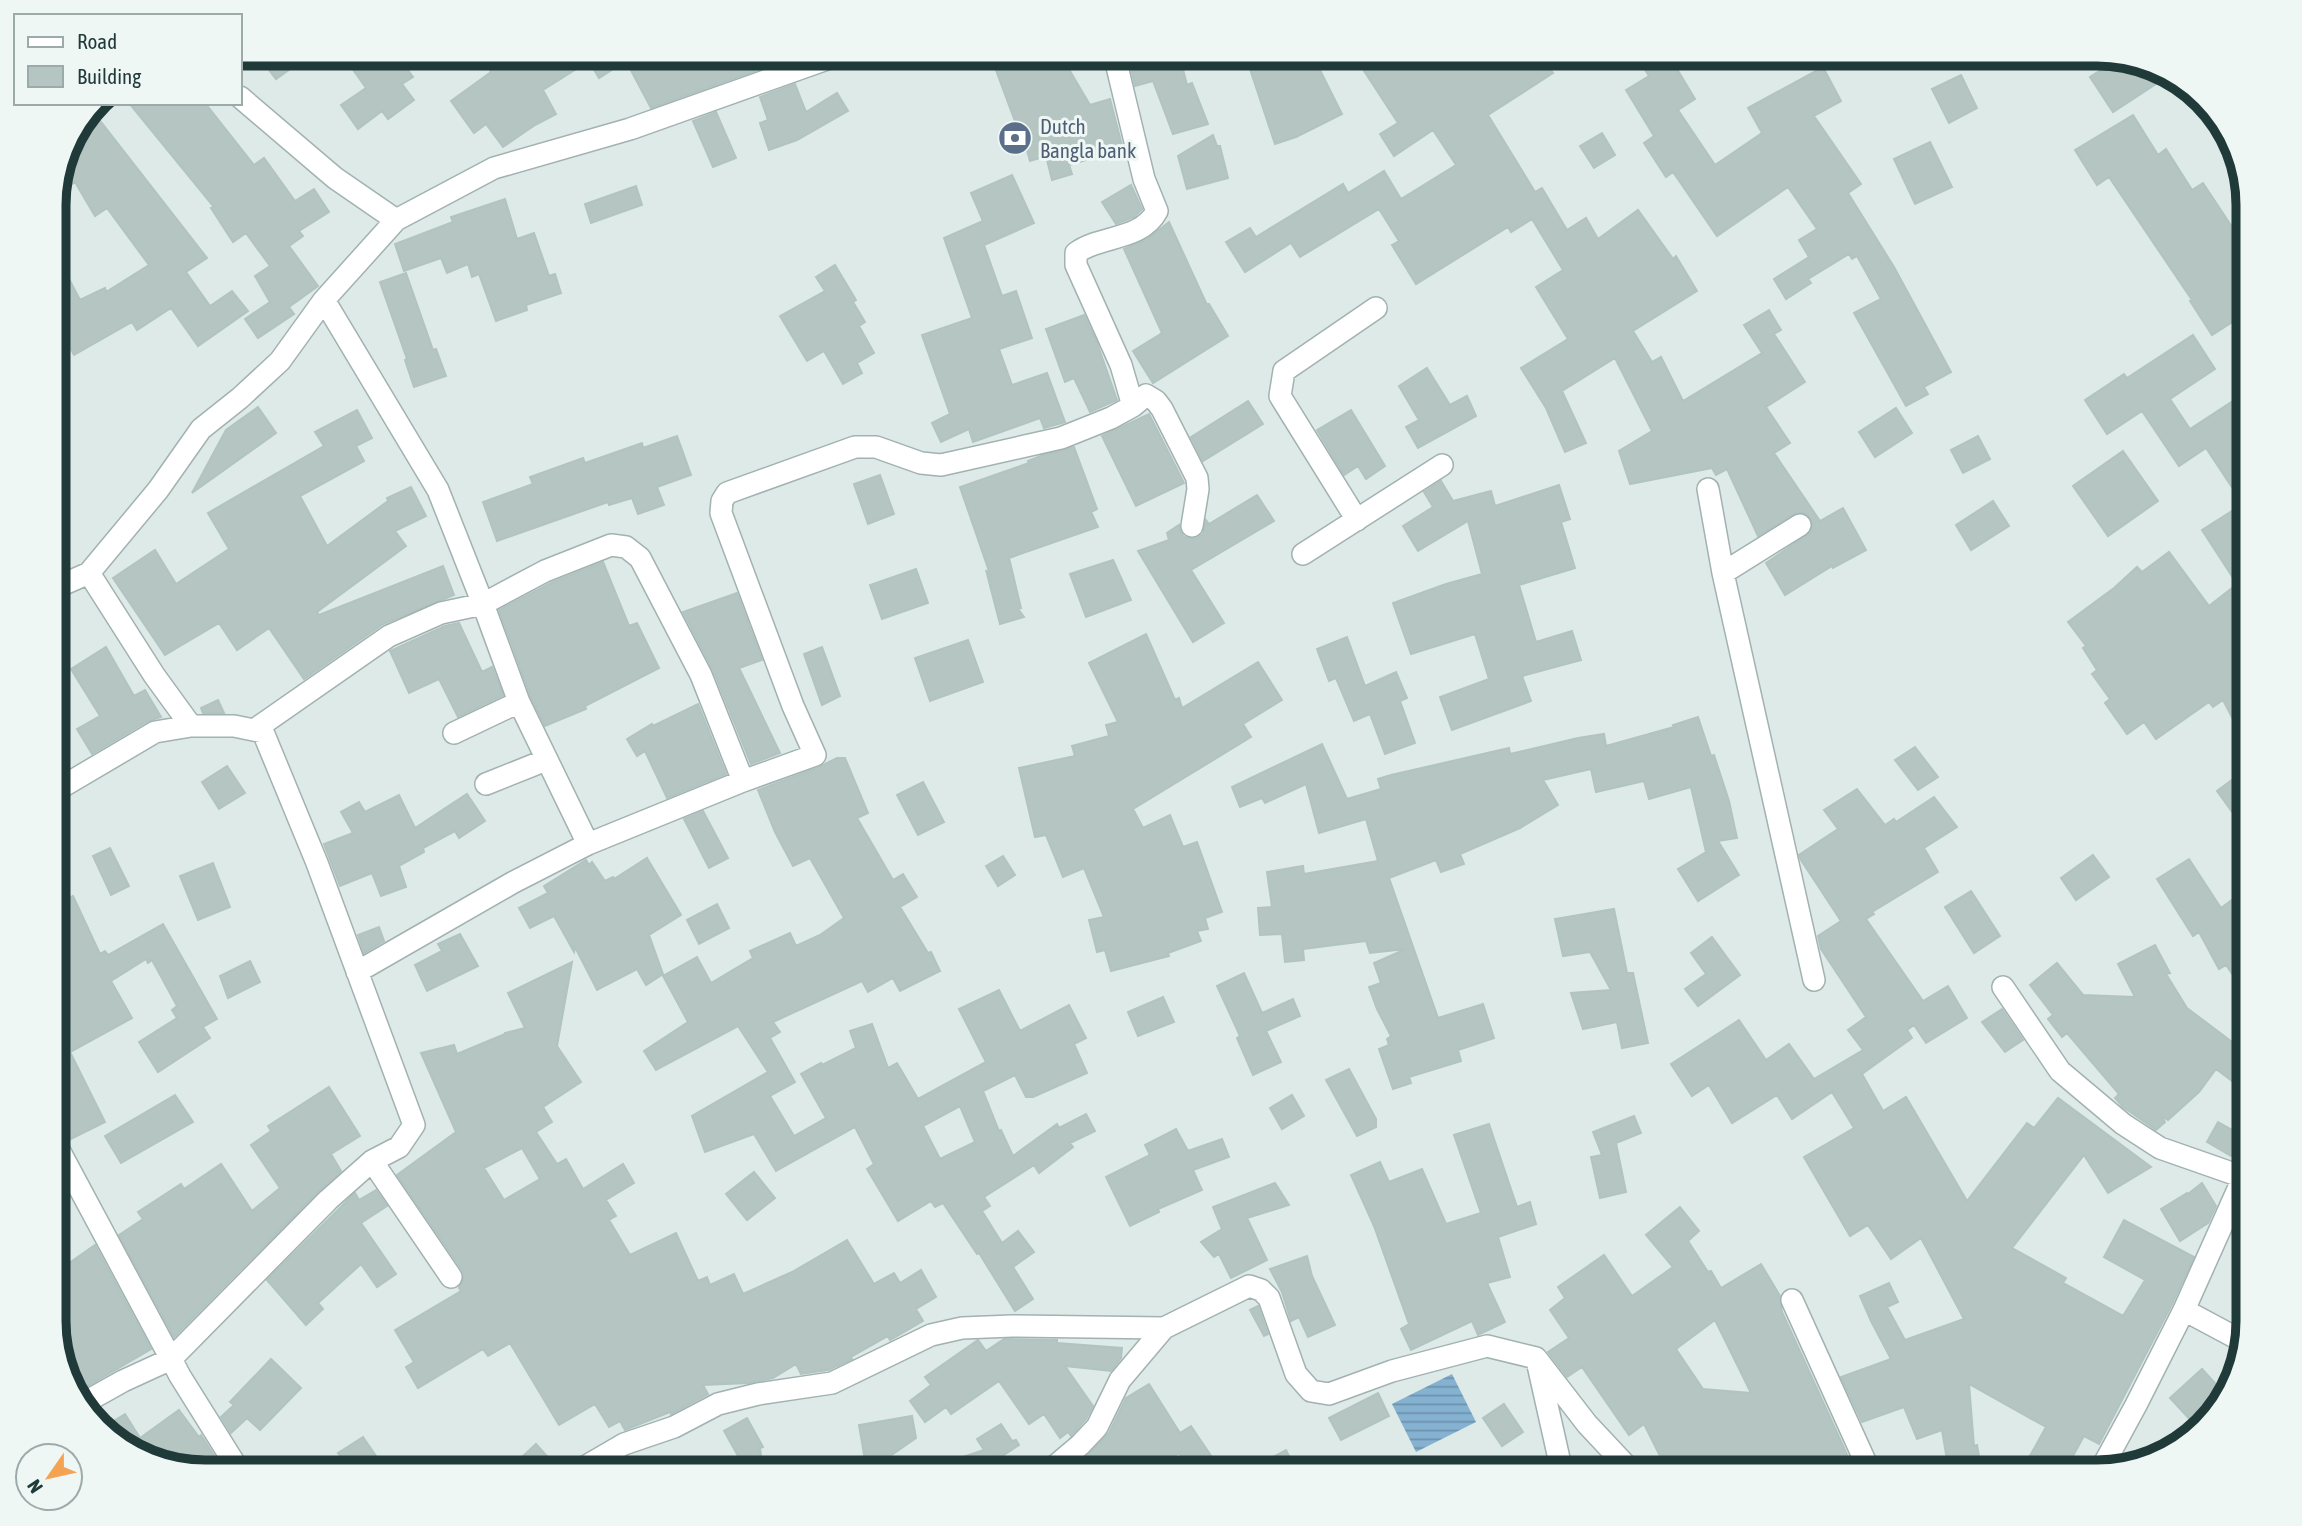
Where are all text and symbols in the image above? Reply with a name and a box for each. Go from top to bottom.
legend [14,14,242,105]
text: Road [77,29,117,53]
text: Building [77,64,141,88]
place label: Dutch Bangla bank [1040,114,1136,162]
bank icon: Dutch Bangla bank [996,119,1034,157]
north arrow [14,1442,84,1512]
text: N [23,1476,47,1497]

